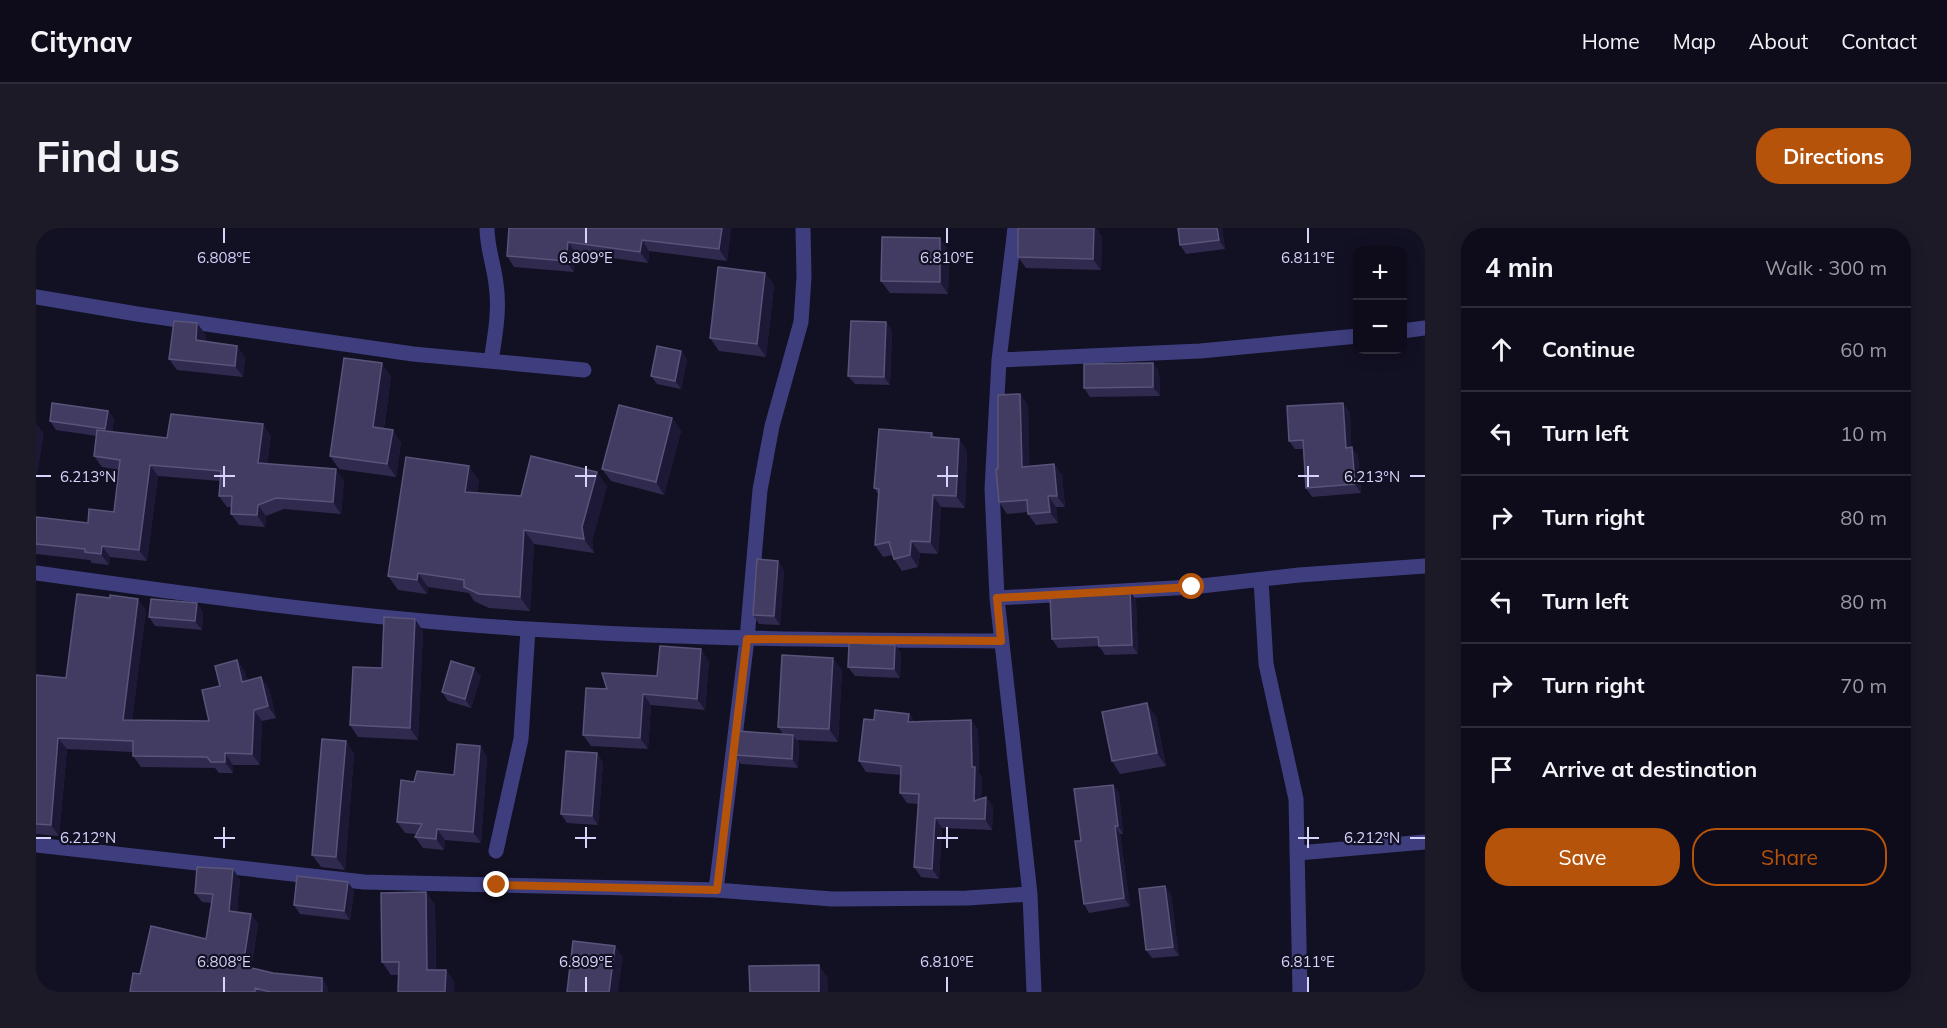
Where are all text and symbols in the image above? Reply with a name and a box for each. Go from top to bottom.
text: Citynav [30,24,132,59]
text: Home [1582,28,1640,54]
text: Map [1673,28,1716,54]
text: About [1749,28,1808,54]
text: Contact [1841,28,1917,54]
button: Directions [1756,128,1911,184]
text: Find us [36,130,180,183]
map controls [1353,246,1407,354]
button: + [1353,246,1407,300]
text: 6.808°E [197,248,251,267]
text: 6.809°E [559,248,613,267]
text: 6.810°E [920,248,974,267]
text: 6.811°E [1281,248,1335,267]
text: 4 min [1485,251,1554,284]
text: Walk · 300 m [1765,255,1887,280]
button: − [1353,300,1407,354]
icon: ahead [1485,333,1518,366]
text: Continue [1542,335,1635,363]
text: 60 m [1840,337,1887,362]
icon: left [1485,417,1518,450]
text: Turn left [1542,419,1629,447]
text: 10 m [1840,421,1887,446]
text: 6.213°N [60,467,116,486]
text: 6.213°N [1344,467,1400,486]
icon: right [1485,501,1518,534]
text: Turn right [1542,503,1645,531]
text: 80 m [1840,505,1887,530]
route start [1178,573,1204,599]
icon: left [1485,585,1518,618]
text: Turn left [1542,587,1629,615]
text: 80 m [1840,589,1887,614]
icon: right [1485,669,1518,702]
text: Turn right [1542,671,1645,699]
text: 70 m [1840,673,1887,698]
icon: arrive [1485,753,1518,786]
text: Arrive at destination [1542,755,1757,783]
text: 6.212°N [60,828,116,847]
text: 6.212°N [1344,828,1400,847]
button: Save [1485,828,1680,886]
button: Share [1692,828,1887,886]
route end [483,871,509,897]
text: 6.808°E [197,952,251,971]
text: 6.809°E [559,952,613,971]
text: 6.810°E [920,952,974,971]
text: 6.811°E [1281,952,1335,971]

